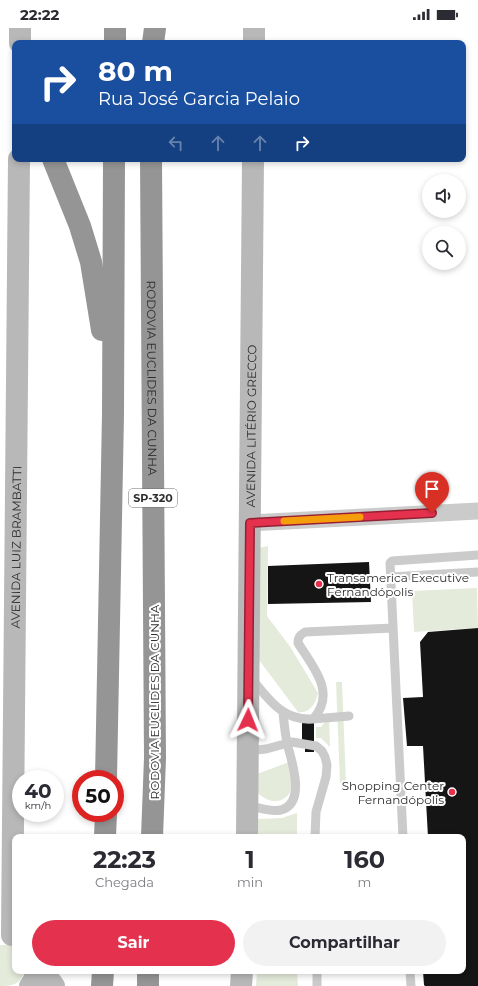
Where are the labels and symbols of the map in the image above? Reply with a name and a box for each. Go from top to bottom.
street label: RODOVIA EUCLIDES DA CUNHA [144,280,161,476]
street label: AVENIDA LITÉRIO GRECCO [242,345,259,507]
street label: AVENIDA LUIZ BRAMBATTI [7,465,24,629]
pin [415,472,449,513]
road number: SP-320 [129,489,177,507]
place label: Transamerica Executive Fernandópolis [327,570,469,599]
marker: Transamerica Executive Fernandópolis [314,579,324,589]
street label: RODOVIA EUCLIDES DA CUNHA [147,604,162,799]
position arrow [227,699,269,741]
speed limit sign: 50 [72,770,124,822]
place label: Shopping Center Fernandópolis [342,778,444,807]
marker: Shopping Center Fernandópolis [447,787,457,797]

